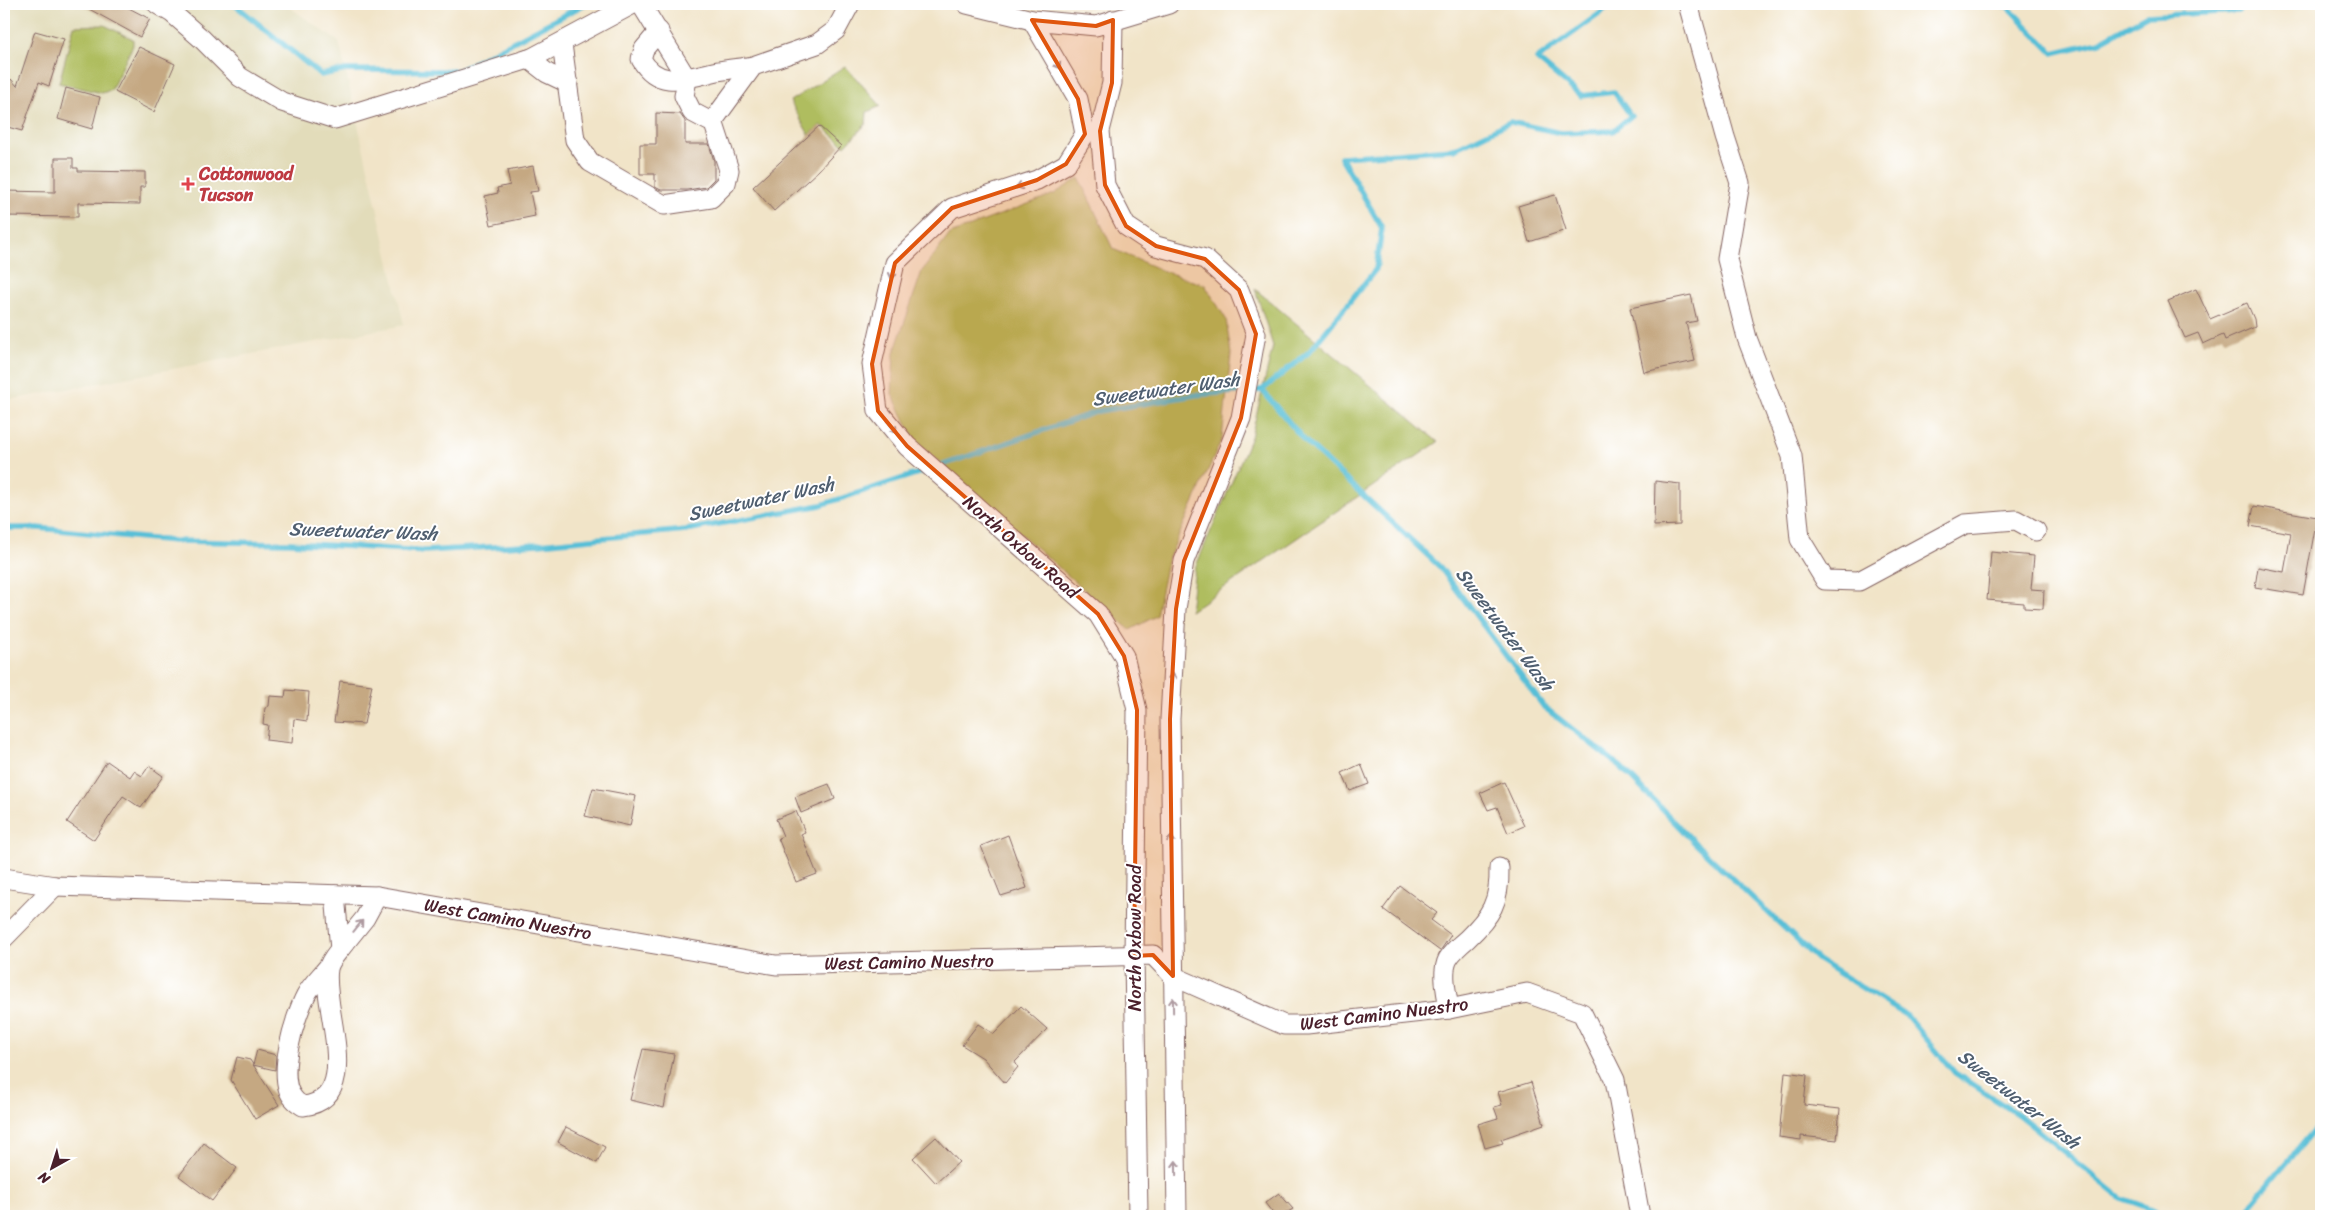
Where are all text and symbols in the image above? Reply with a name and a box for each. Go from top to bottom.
one-way arrow [1052,54,1062,69]
place label: Cottonwood Tucson [198,158,295,211]
marker: Cottonwood Tucson [181,177,195,191]
one-way arrow [1015,181,1031,190]
one-way arrow [888,264,897,280]
water label: Sweetwater Wash [1090,362,1244,416]
one-way arrow [886,420,897,433]
water label: Sweetwater Wash [685,467,839,531]
street label: North Oxbow Road [955,487,1088,608]
water label: Sweetwater Wash [288,512,440,550]
water label: Sweetwater Wash [1447,560,1564,700]
one-way arrow [1168,672,1177,688]
one-way arrow [1167,835,1176,851]
street label: North Oxbow Road [1119,863,1151,1011]
street label: West Camino Nuestro [422,889,594,949]
one-way arrow [353,919,364,932]
street label: West Camino Nuestro [824,945,994,979]
street label: West Camino Nuestro [1298,988,1470,1040]
one-way arrow [1169,997,1178,1013]
water label: Sweetwater Wash [1950,1040,2089,1159]
north arrow [28,1142,78,1192]
one-way arrow [1171,1160,1181,1176]
text: N [32,1165,57,1191]

